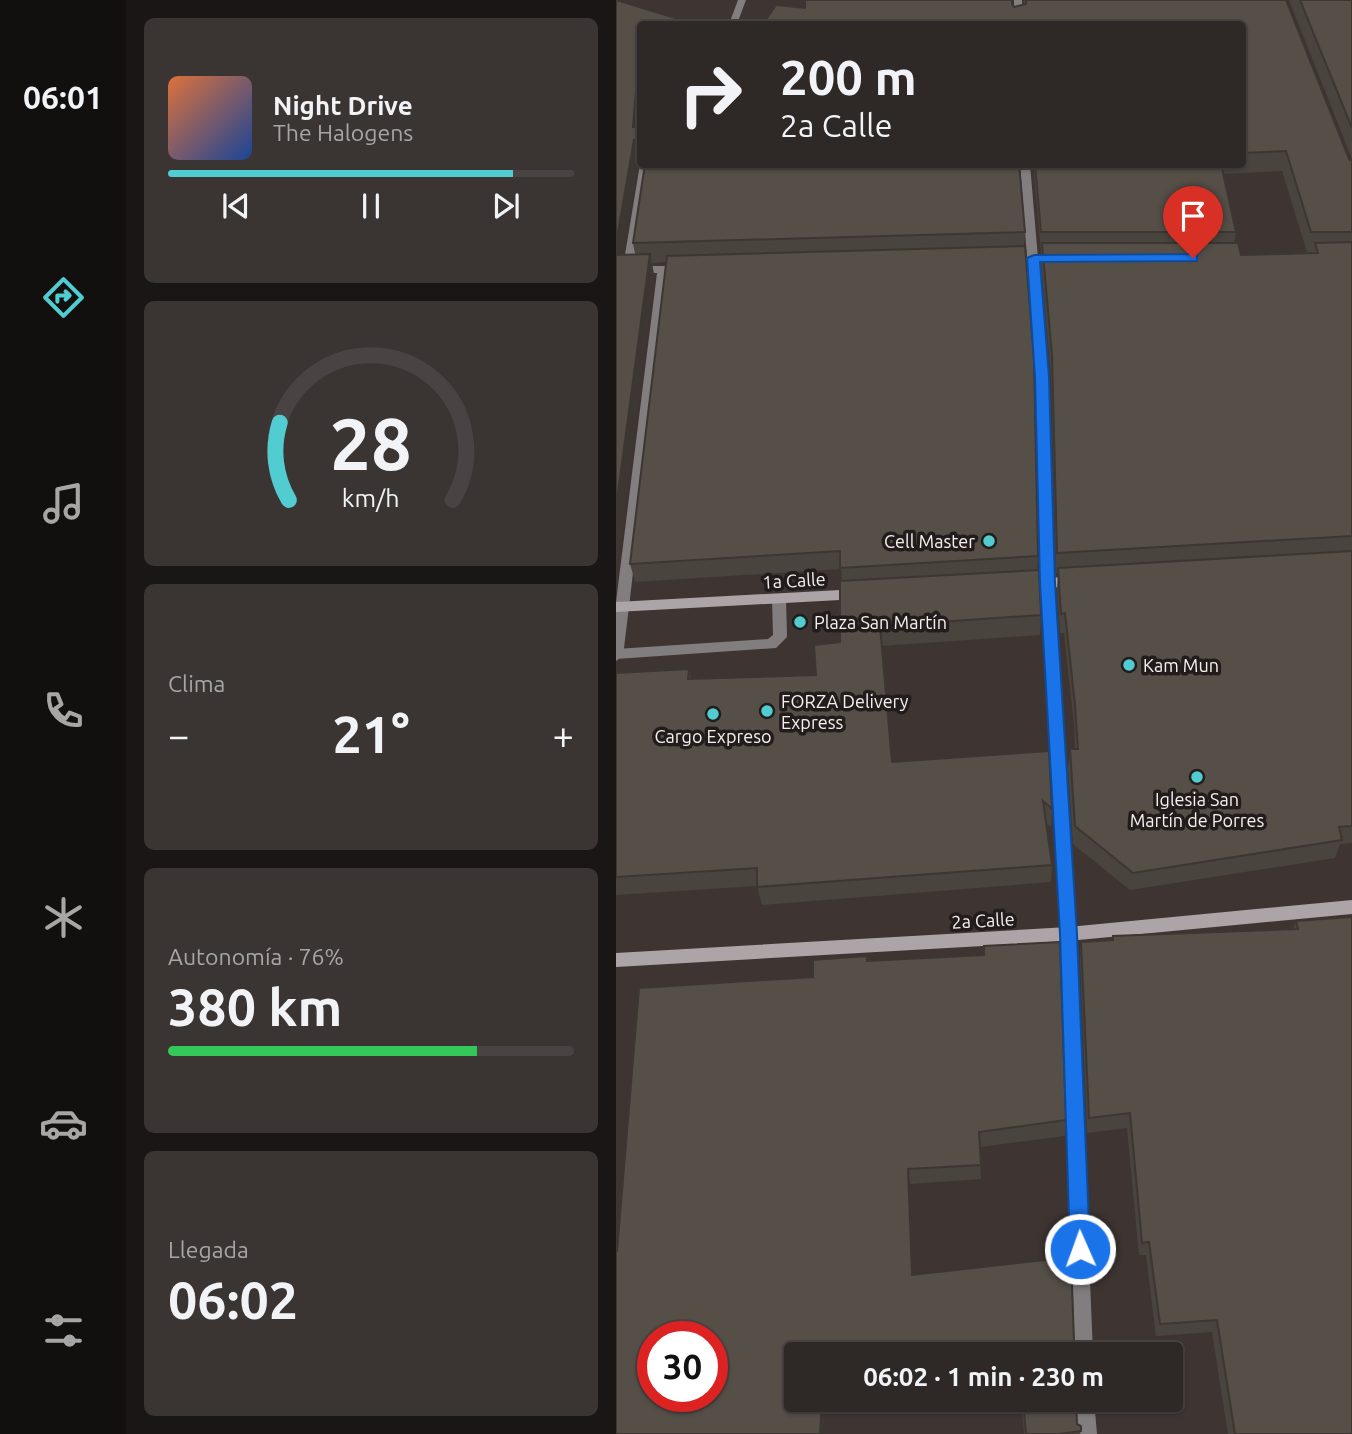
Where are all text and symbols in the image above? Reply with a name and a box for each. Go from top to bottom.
icon: right [665,49,756,140]
text: 200 m [780,49,917,104]
text: 06:01 [23,79,103,115]
text: Night Drive [273,91,413,120]
text: 2a Calle [780,107,892,143]
text: The Halogens [273,120,413,145]
pin [1163,186,1223,258]
icon: previous [217,187,255,225]
icon: pause [352,187,390,225]
icon: next [487,187,525,225]
icon: arrive [1174,197,1212,235]
icon: directions [39,273,88,322]
text: 28 [330,402,412,484]
icon: music [39,479,88,528]
text: km/h [342,484,400,512]
place label: Cell Master [884,531,975,551]
marker: Cell Master [981,533,997,549]
street label: 1a Calle [762,568,826,592]
place label: Plaza San Martín [814,612,947,632]
marker: Plaza San Martín [792,614,808,630]
place label: Kam Mun [1143,655,1219,675]
marker: Kam Mun [1121,657,1137,673]
text: Clima [168,671,225,696]
icon: phone [39,686,88,735]
place label: FORZA Delivery Express [781,691,909,732]
marker: FORZA Delivery Express [759,703,775,719]
text: 21° [332,705,410,763]
marker: Cargo Expreso [705,706,721,722]
text: − [168,714,189,756]
text: + [553,714,574,756]
place label: Cargo Expreso [654,726,772,746]
marker: Iglesia San Martín de Porres [1189,769,1205,785]
place label: Iglesia San Martín de Porres [1130,789,1264,830]
icon: climate [39,893,88,942]
street label: 2a Calle [951,908,1015,932]
text: Autonomía · 76% [168,944,344,969]
text: 380 km [168,978,342,1036]
icon: car [39,1099,88,1148]
position arrow [1043,1212,1117,1286]
text: Llegada [168,1237,249,1262]
text: 06:02 [168,1271,298,1329]
icon: filters [39,1306,88,1355]
speed limit sign: 30 [637,1321,728,1412]
text: 06:02 · 1 min · 230 m [863,1362,1104,1391]

